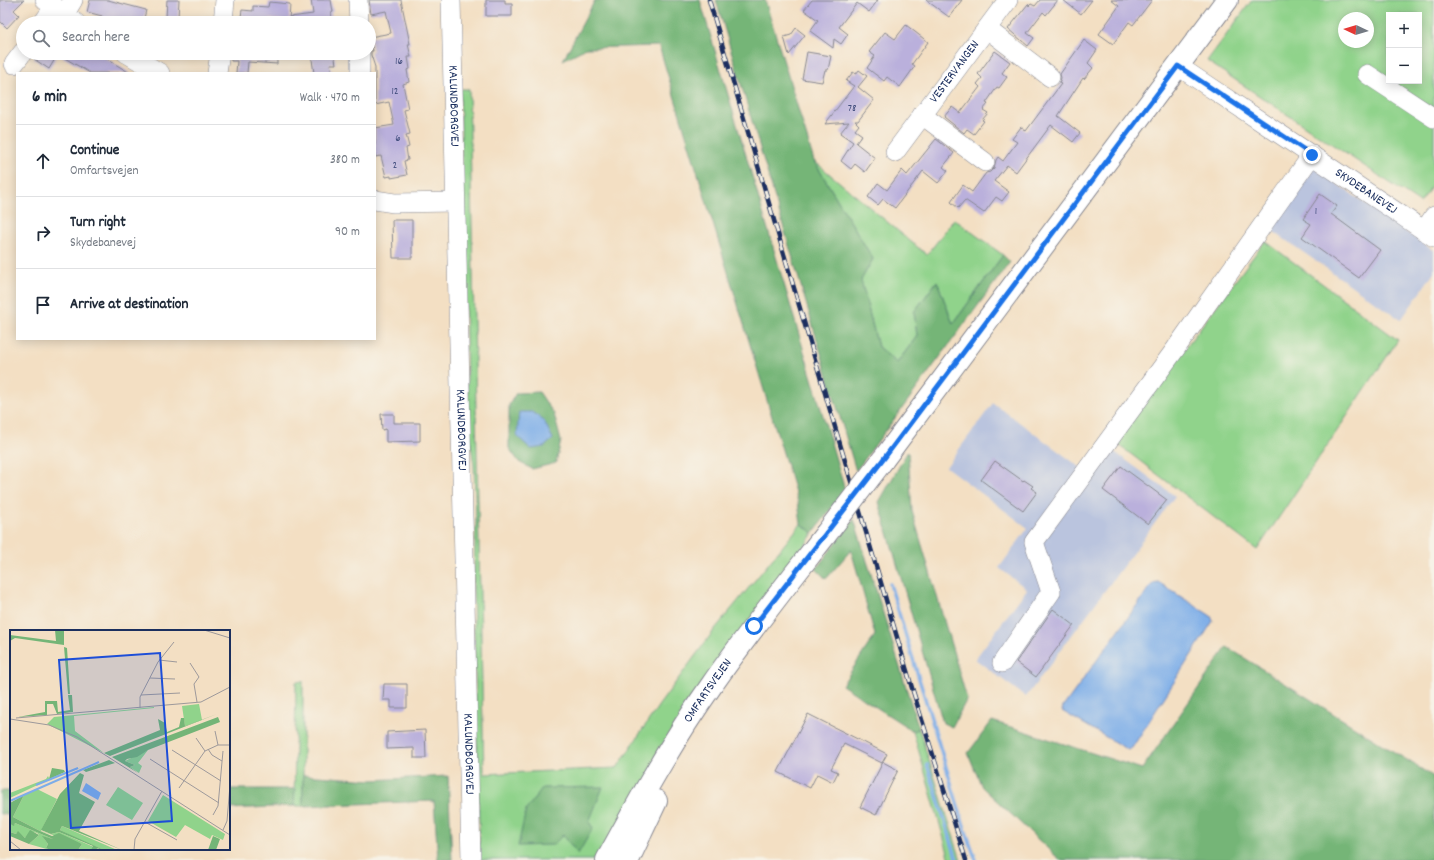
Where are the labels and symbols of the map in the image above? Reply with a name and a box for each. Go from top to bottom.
north arrow [1338,12,1374,48]
street label: VESTERVANGEN [925,36,984,107]
house number: 16 [395,54,403,70]
street label: KALUNDBORGVEJ [443,65,464,147]
house number: 12 [391,84,399,100]
house number: 78 [848,101,856,117]
house number: 6 [395,131,401,147]
route end [1303,146,1321,164]
house number: 2 [393,158,398,174]
street label: SKYDEBANEVEJ [1331,164,1401,219]
house number: 1 [1315,204,1317,220]
street label: KALUNDBORGVEJ [451,389,471,471]
route start [745,617,763,635]
inset map [10,630,230,850]
street label: OMFARTSVEJEN [679,655,737,727]
street label: KALUNDBORGVEJ [458,713,479,795]

